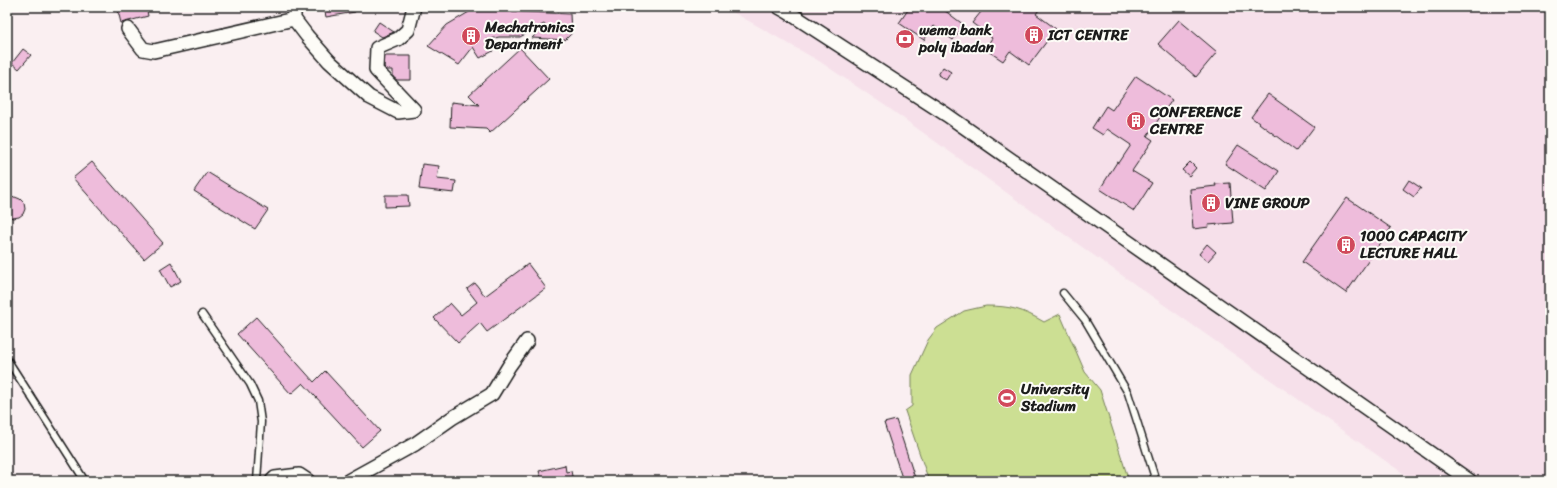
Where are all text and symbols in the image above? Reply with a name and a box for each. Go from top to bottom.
place label: Mechatronics Department [484,14,575,57]
place label: wema bank poly ibadan [918,17,995,60]
place label: ICT CENTRE [1047,22,1130,48]
building icon: ICT CENTRE [1023,24,1045,46]
building icon: Mechatronics Department [460,25,482,47]
bank icon: wema bank poly ibadan [894,28,916,50]
place label: CONFERENCE CENTRE [1149,99,1243,142]
building icon: CONFERENCE CENTRE [1125,110,1147,132]
place label: VINE GROUP [1225,190,1310,216]
building icon: VINE GROUP [1200,192,1222,214]
place label: 1000 CAPACITY LECTURE HALL [1360,223,1468,266]
building icon: 1000 CAPACITY LECTURE HALL [1335,234,1357,256]
place label: University Stadium [1020,376,1090,419]
sports icon: University Stadium [996,387,1018,409]

